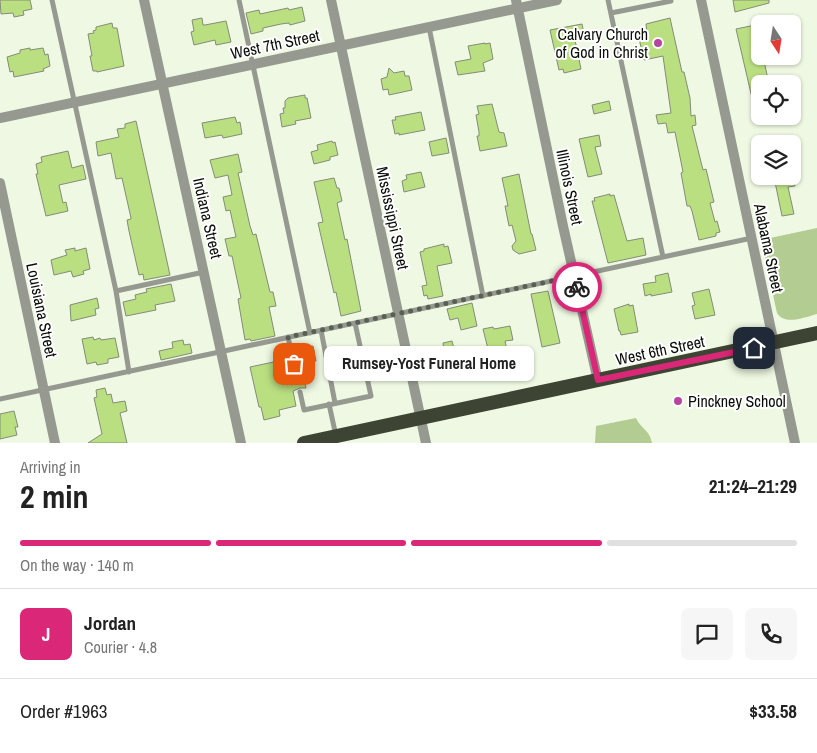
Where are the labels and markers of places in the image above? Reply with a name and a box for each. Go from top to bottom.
place label: Calvary Church of God in Christ [555,23,648,63]
marker: Calvary Church of God in Christ [652,37,664,49]
pin [733,327,775,369]
pin [273,343,315,385]
callout: Rumsey-Yost Funeral Home [324,346,534,382]
place label: Pinckney School [688,390,786,412]
marker: Pinckney School [672,395,684,407]

